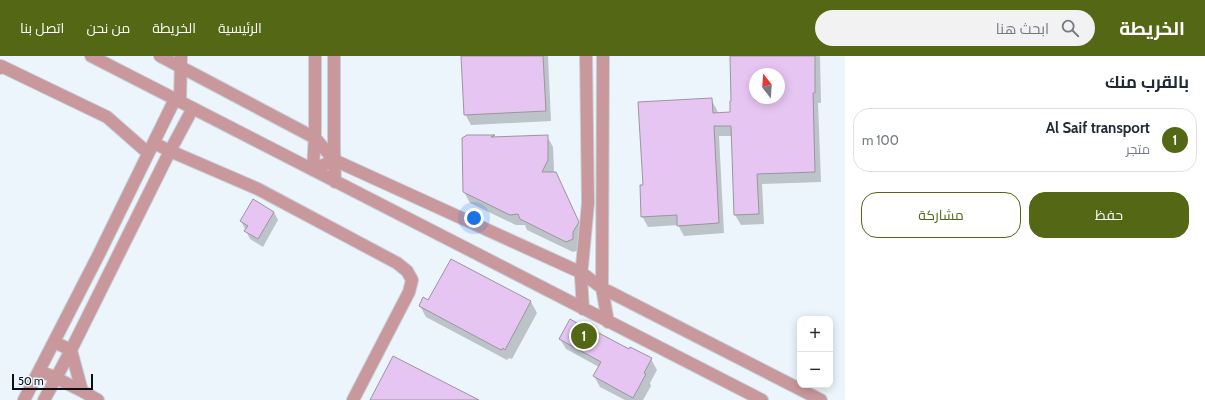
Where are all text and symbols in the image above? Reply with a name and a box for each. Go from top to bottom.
search box [815,10,1095,46]
icon: search [1059,17,1081,39]
text: الخريطة [1119,17,1185,40]
text: اتصل بنا [20,19,64,37]
text: من نحن [86,19,130,37]
text: الخريطة [152,19,196,37]
text: الرئيسية [218,19,262,37]
text: ابحث هنا [996,20,1049,38]
north arrow [749,68,785,104]
text: بالقرب منك [1105,72,1189,92]
text: Al Saif transport [1046,119,1150,137]
text: 100 m [862,132,899,148]
text: 1 [1173,132,1177,148]
text: متجر [1126,141,1150,157]
button: مشاركة [861,192,1021,238]
button: حفظ [1029,192,1189,238]
your location [464,208,484,228]
map controls [797,316,833,388]
button: + [797,316,833,352]
pin: 1 [571,321,597,351]
button: − [797,352,833,388]
scale bar [12,372,93,391]
text: 50 m [18,374,44,388]

